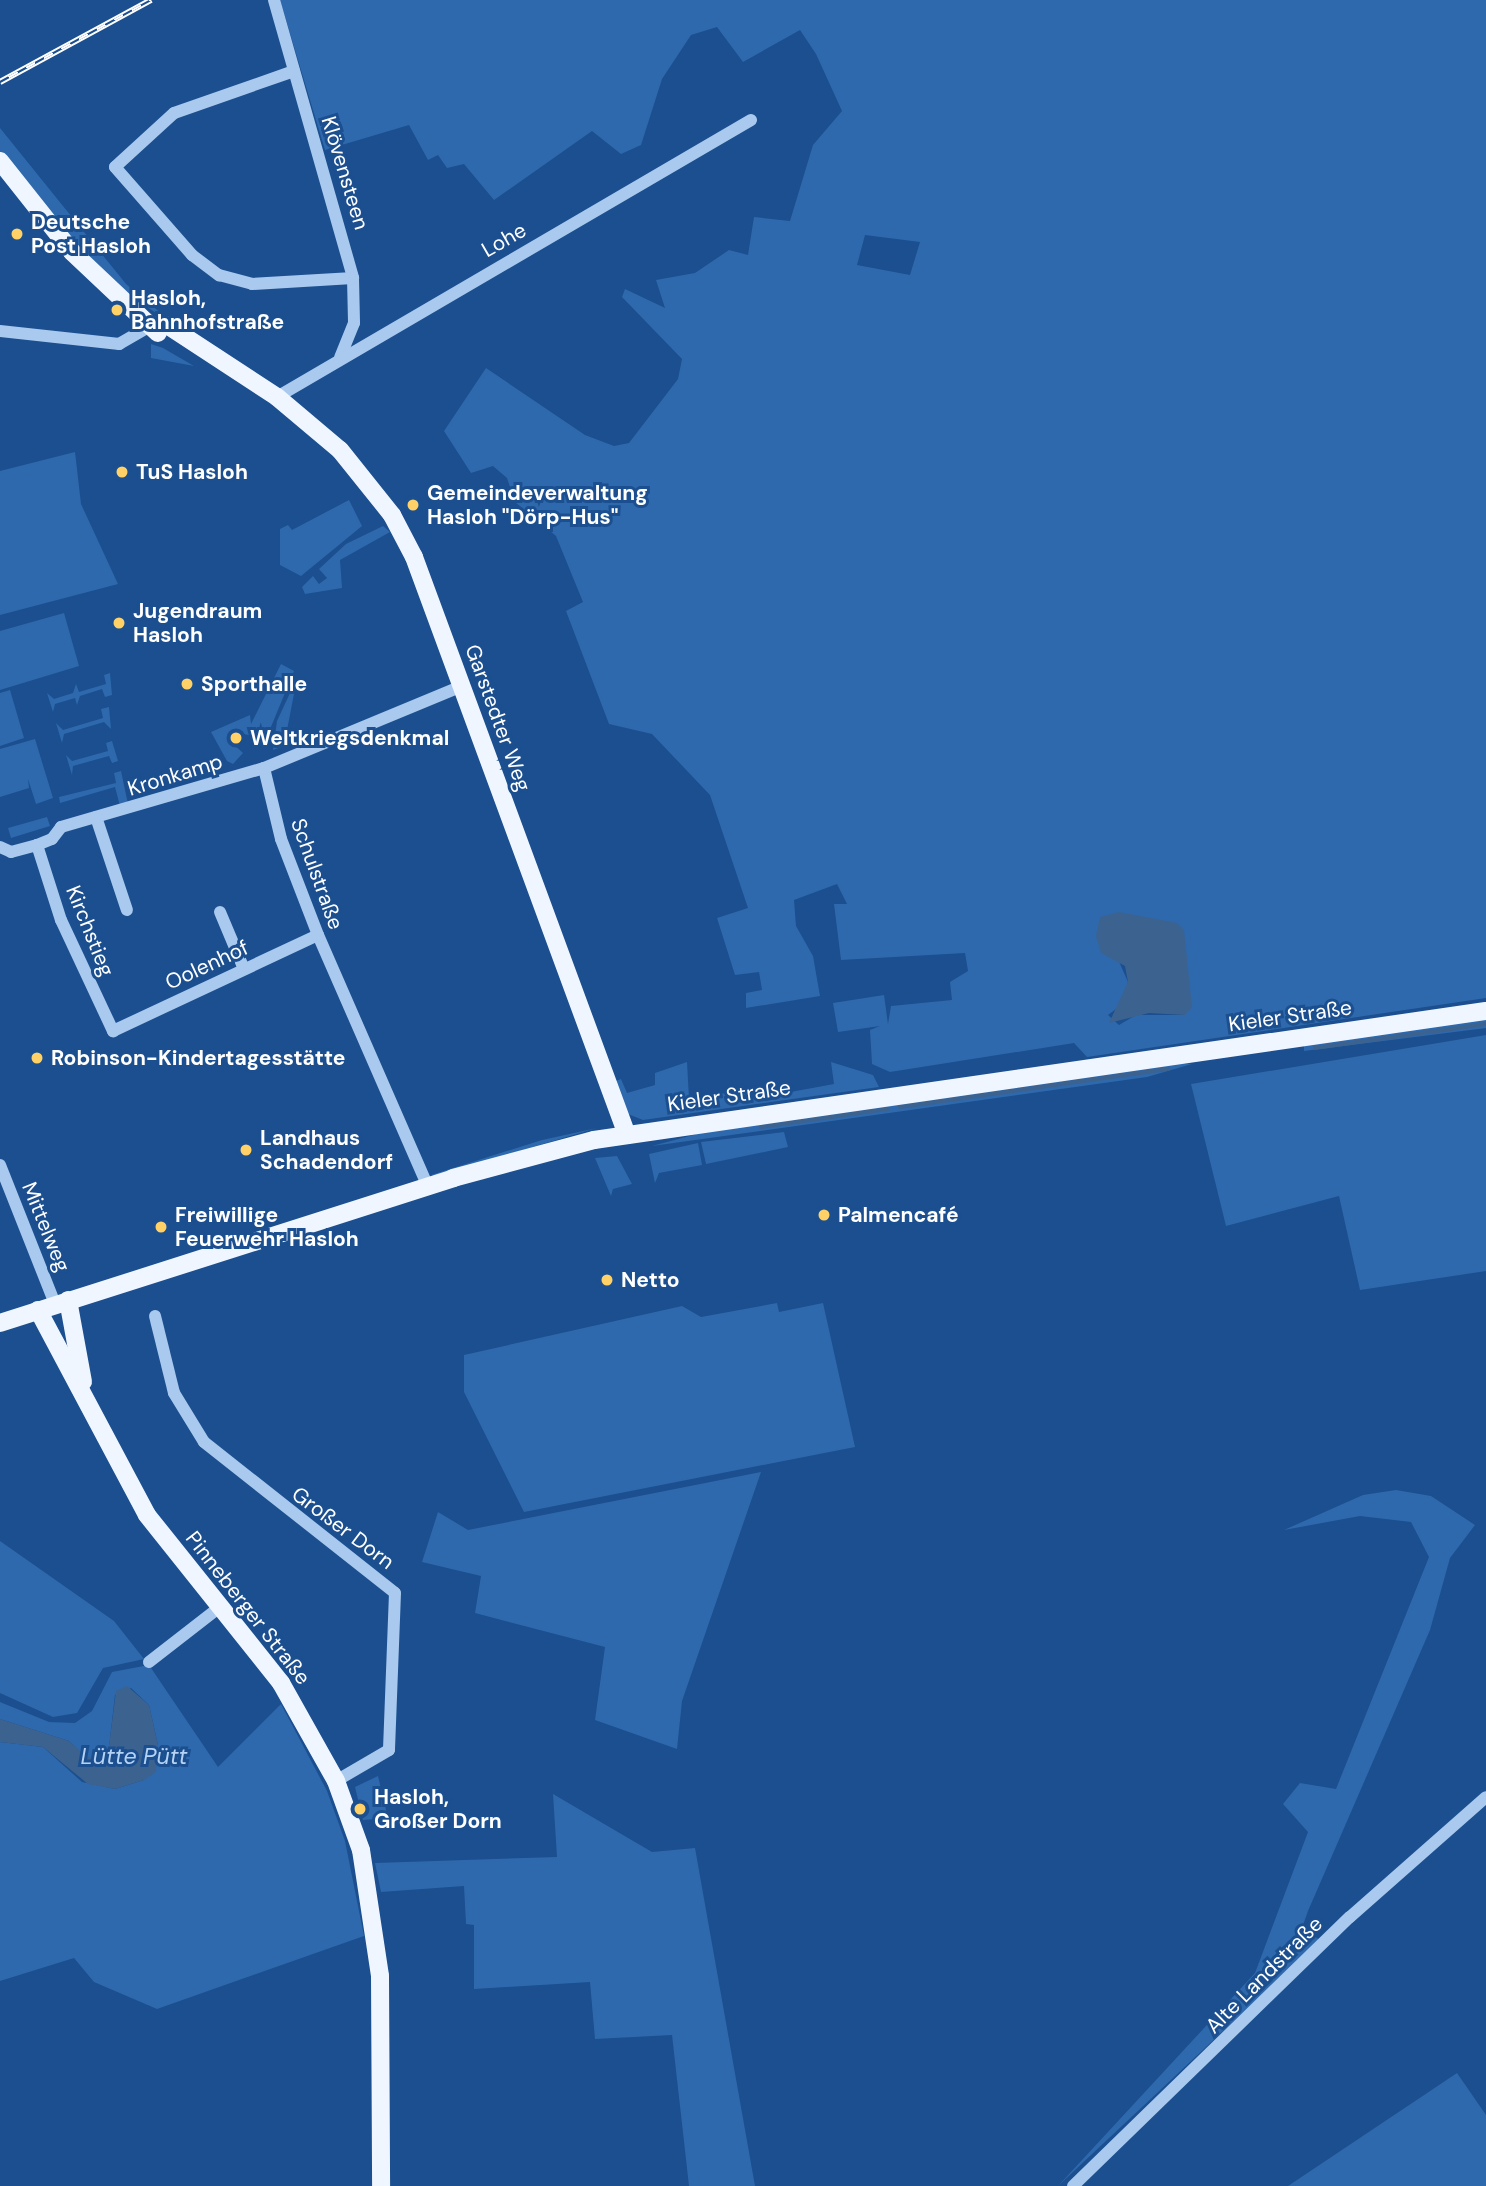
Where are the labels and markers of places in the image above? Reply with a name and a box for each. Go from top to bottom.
place label: Deutsche Post Hasloh [31,209,151,259]
marker: Deutsche Post Hasloh [9,226,25,242]
place label: Hasloh, Bahnhofstraße [131,285,284,335]
marker: Hasloh, Bahnhofstraße [109,302,125,318]
place label: TuS Hasloh [136,459,248,485]
marker: TuS Hasloh [114,464,130,480]
place label: Gemeindeverwaltung Hasloh "Dörp-Hus" [427,480,648,530]
marker: Gemeindeverwaltung Hasloh "Dörp-Hus" [405,497,421,513]
place label: Jugendraum Hasloh [133,598,262,648]
marker: Jugendraum Hasloh [111,615,127,631]
place label: Sporthalle [201,671,307,697]
marker: Sporthalle [179,676,195,692]
place label: Weltkriegsdenkmal [250,725,449,751]
marker: Weltkriegsdenkmal [228,730,244,746]
place label: Robinson-Kindertagesstätte [51,1045,345,1071]
marker: Robinson-Kindertagesstätte [29,1050,45,1066]
place label: Landhaus Schadendorf [260,1125,393,1175]
marker: Landhaus Schadendorf [238,1142,254,1158]
place label: Freiwillige Feuerwehr Hasloh [175,1202,359,1252]
place label: Palmencafé [838,1202,959,1228]
marker: Palmencafé [816,1207,832,1223]
marker: Freiwillige Feuerwehr Hasloh [153,1219,169,1235]
place label: Netto [621,1267,680,1293]
marker: Netto [599,1272,615,1288]
place label: Hasloh, Großer Dorn [374,1784,502,1834]
marker: Hasloh, Großer Dorn [352,1801,368,1817]

